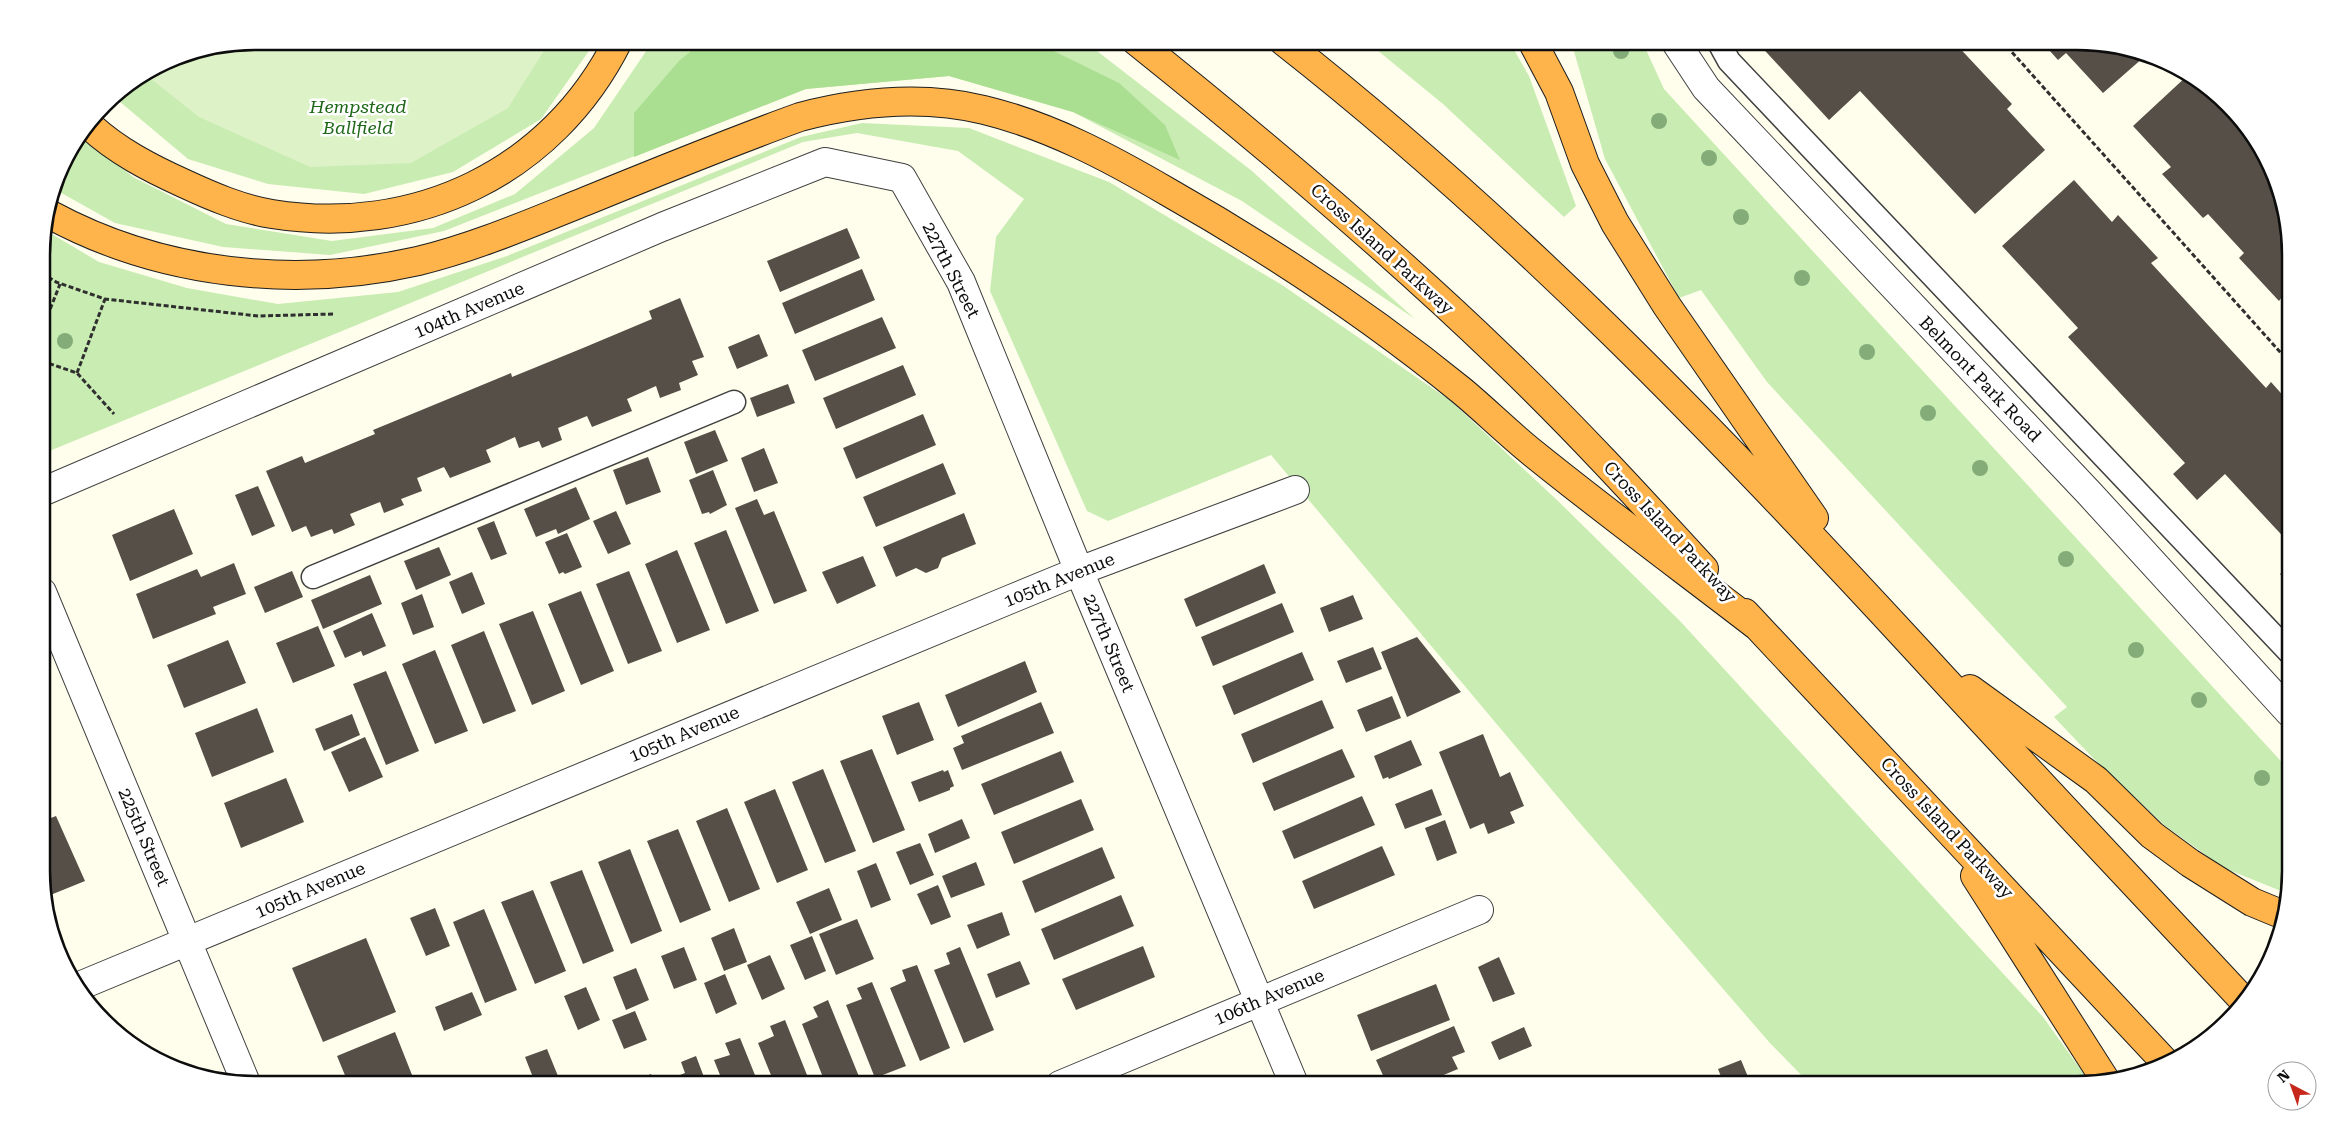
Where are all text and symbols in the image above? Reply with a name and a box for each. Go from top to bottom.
park label: Hempstead Ballfield [309,96,406,138]
street label: Cross Island Parkway [1306,179,1458,319]
street label: 227th Street [918,218,985,321]
street label: 104th Avenue [411,277,527,342]
street label: Belmont Park Road [1915,312,2046,446]
street label: Cross Island Parkway [1600,457,1741,607]
street label: 105th Avenue [1000,548,1117,611]
street label: 227th Street [1079,590,1140,695]
street label: 105th Avenue [626,701,742,766]
street label: Cross Island Parkway [1877,753,2018,903]
street label: 225th Street [114,784,175,889]
street label: 105th Avenue [252,857,368,922]
street label: 106th Avenue [1211,964,1327,1029]
north arrow [2267,1061,2317,1111]
text: N [2274,1066,2293,1086]

